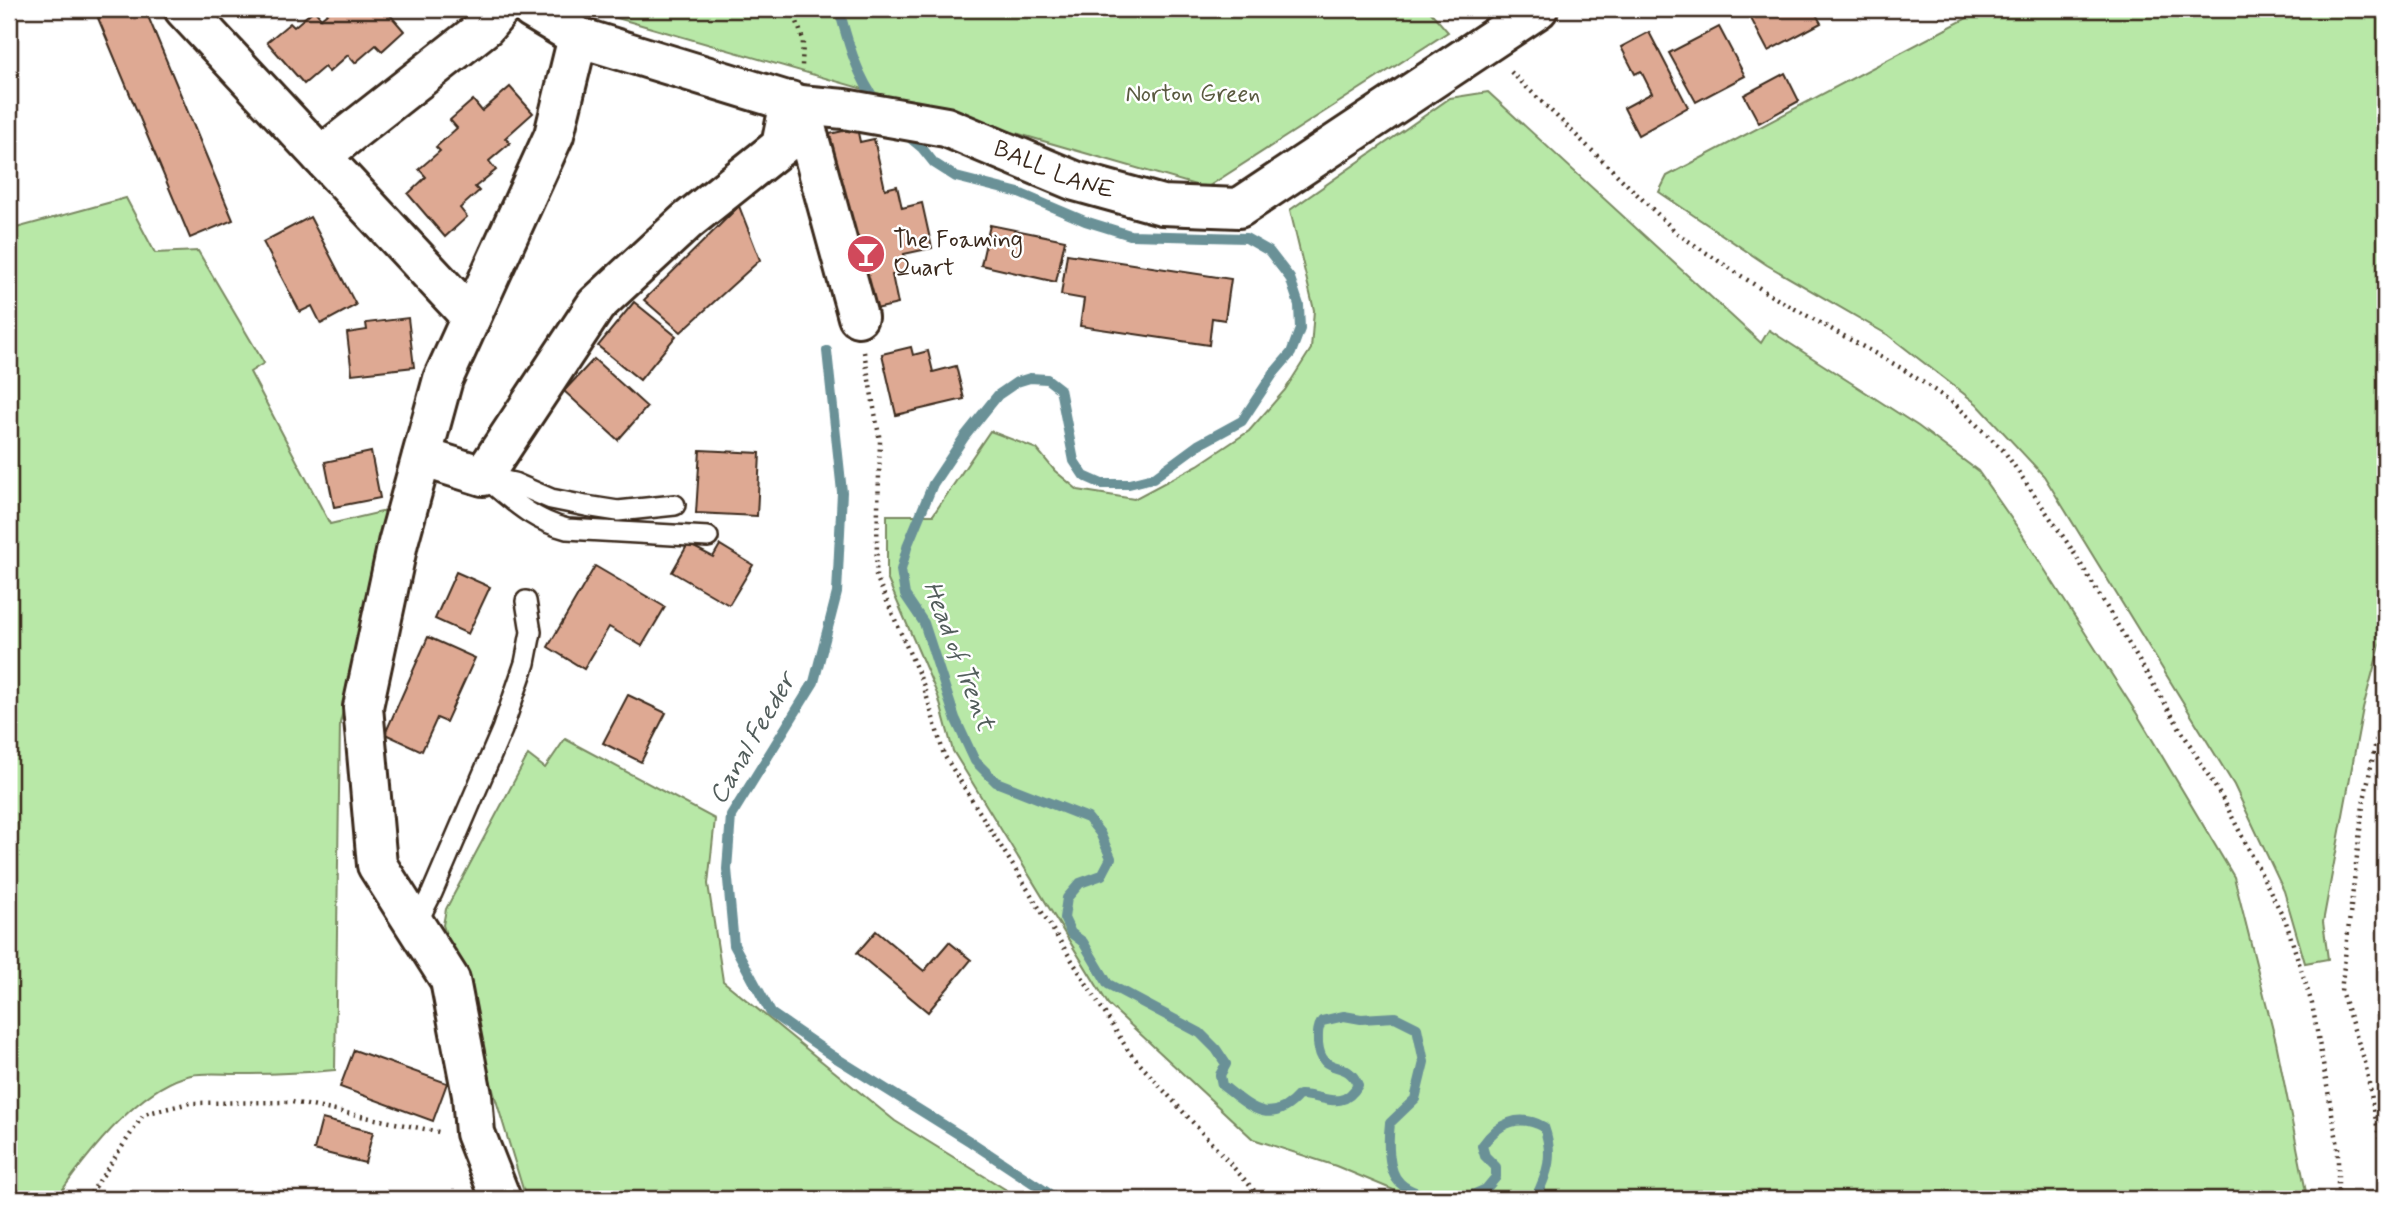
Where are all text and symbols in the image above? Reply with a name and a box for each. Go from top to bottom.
park label: Norton Green [1126,79,1260,110]
street label: BALL LANE [989,133,1118,207]
place label: The Foaming Quart [893,225,1023,284]
bar icon: The Foaming Quart [845,233,887,275]
water label: Head of Trent [914,576,1003,737]
water label: Canal Feeder [702,664,806,811]

